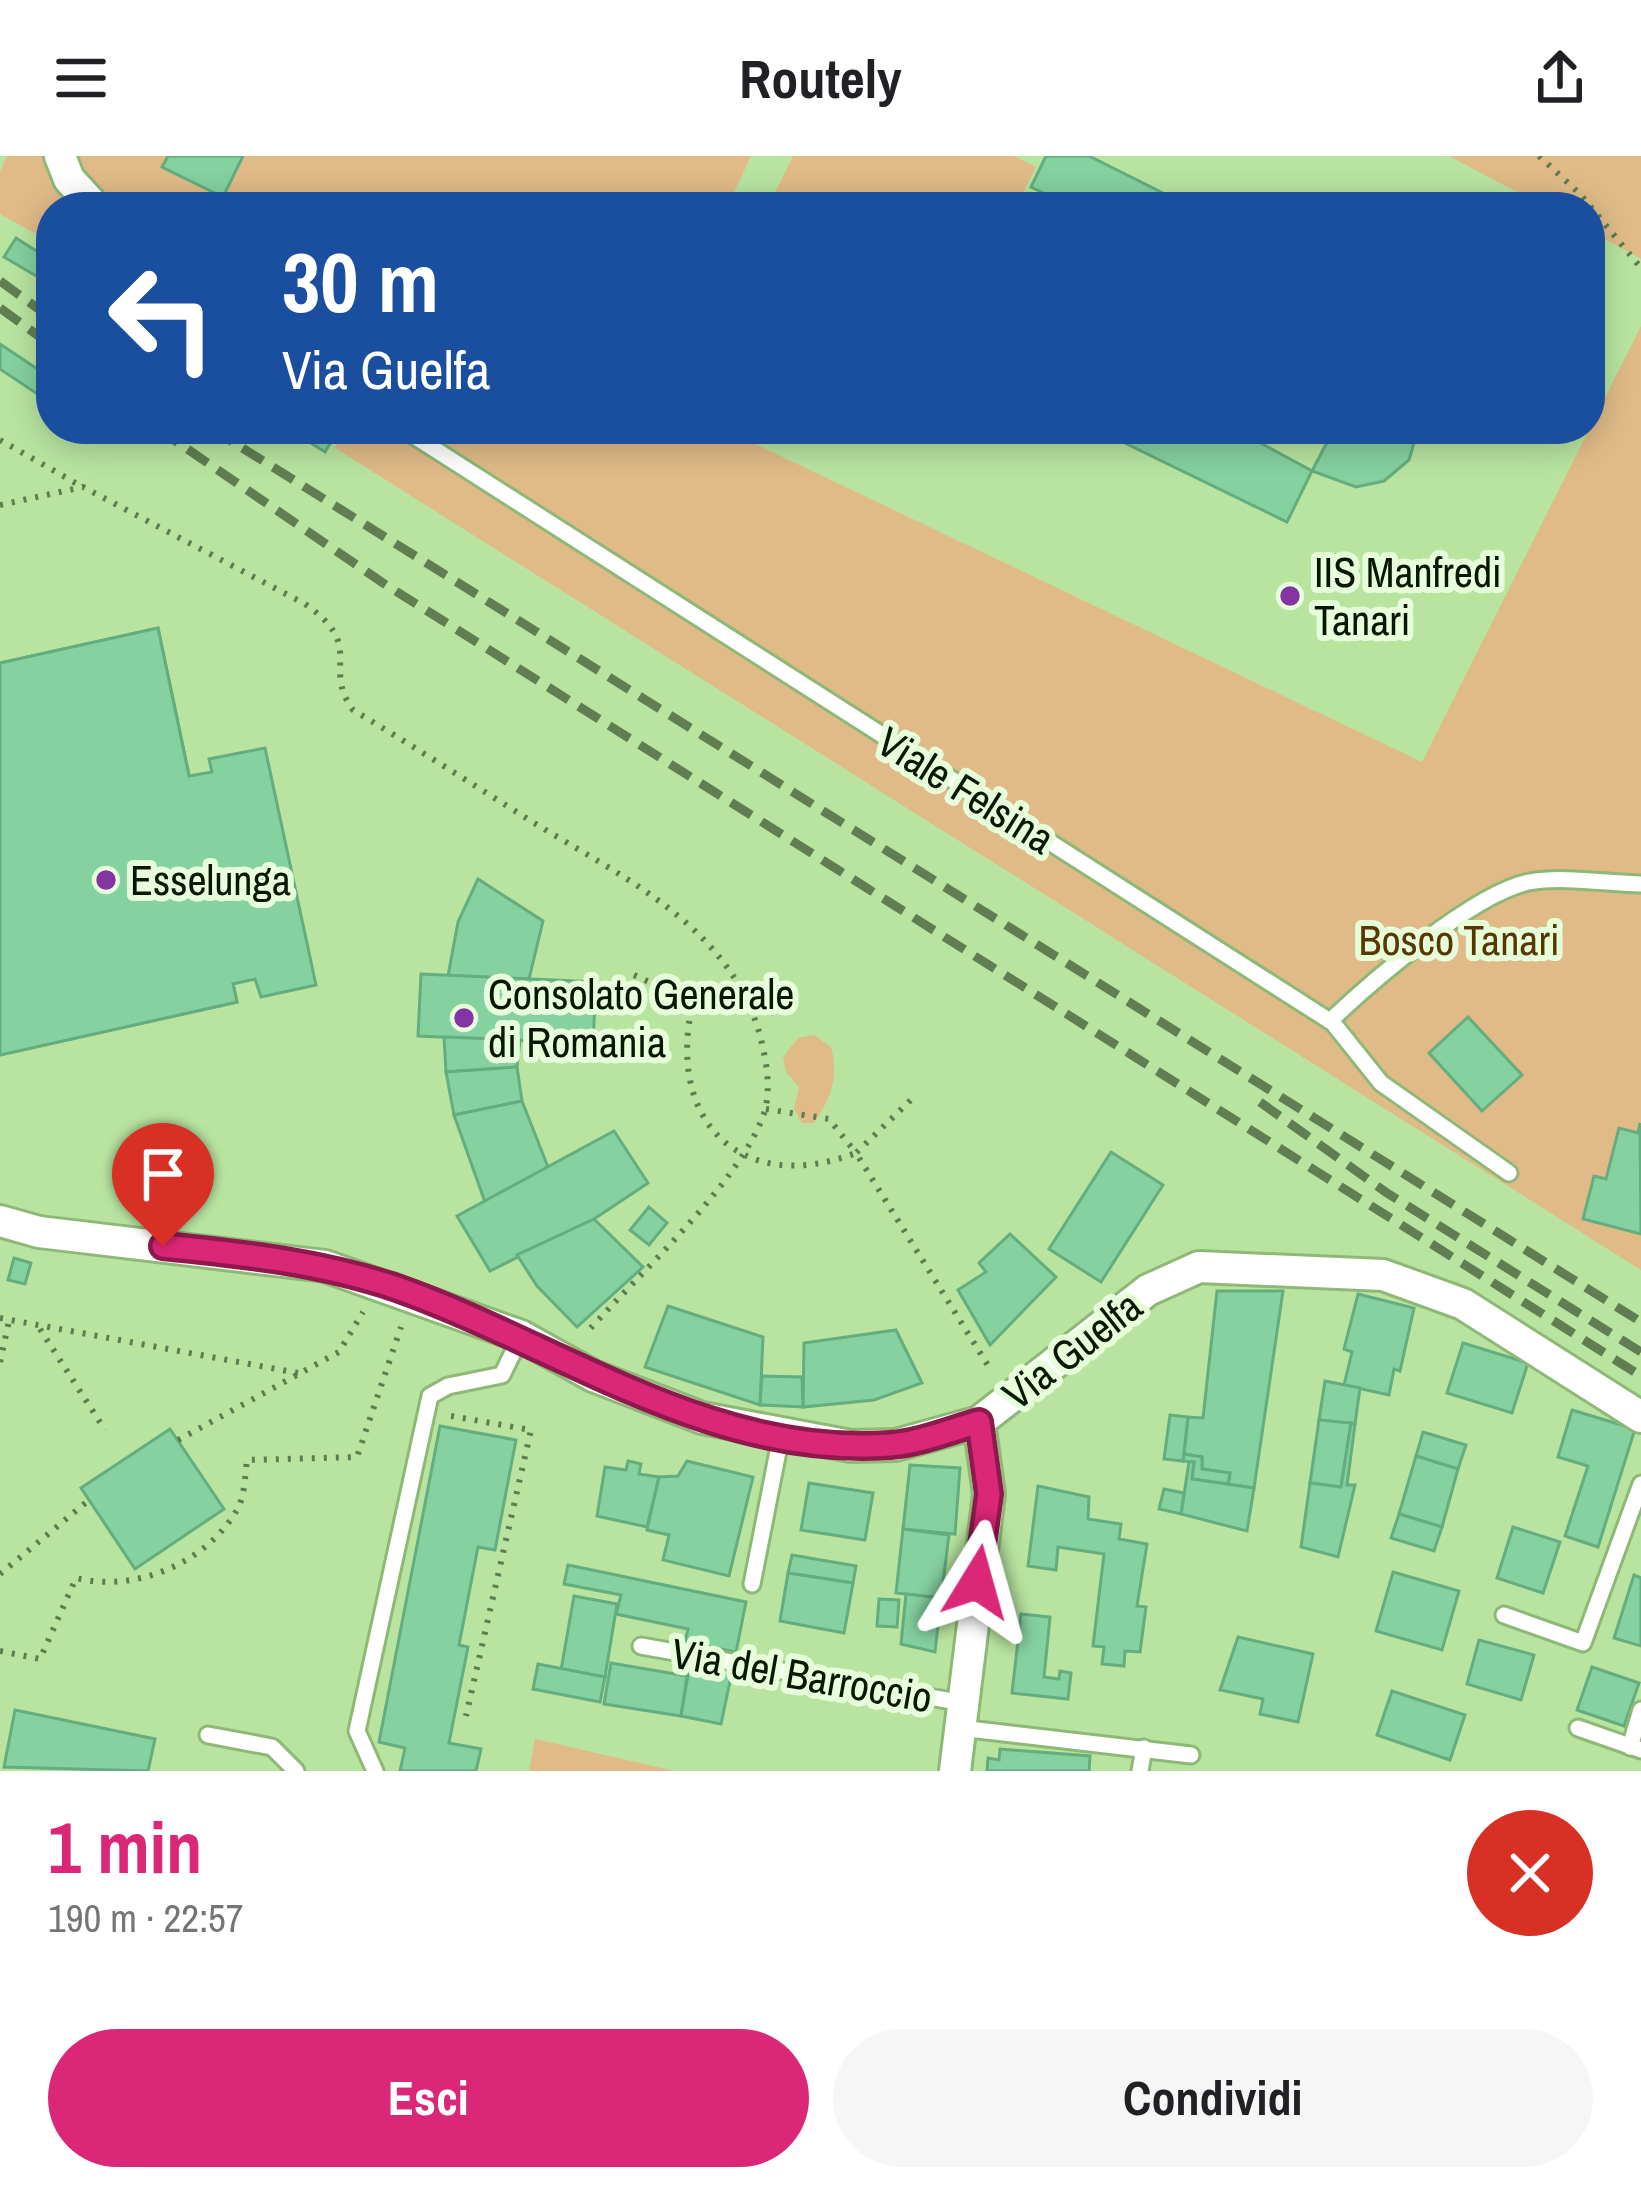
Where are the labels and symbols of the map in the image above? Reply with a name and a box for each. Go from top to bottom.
place label: IIS Manfredi Tanari [1314,544,1502,648]
marker: IIS Manfredi Tanari [1277,583,1303,609]
street label: Viale Felsina [867,714,1065,866]
place label: Esselunga [130,852,291,908]
marker: Esselunga [93,867,119,893]
park label: Bosco Tanari [1358,912,1560,968]
place label: Consolato Generale di Romania [488,966,794,1070]
marker: Consolato Generale di Romania [451,1005,477,1031]
pin [112,1123,214,1246]
street label: Via Guelfa [991,1278,1153,1422]
position arrow [914,1519,1040,1645]
street label: Via del Barroccio [667,1625,937,1725]

